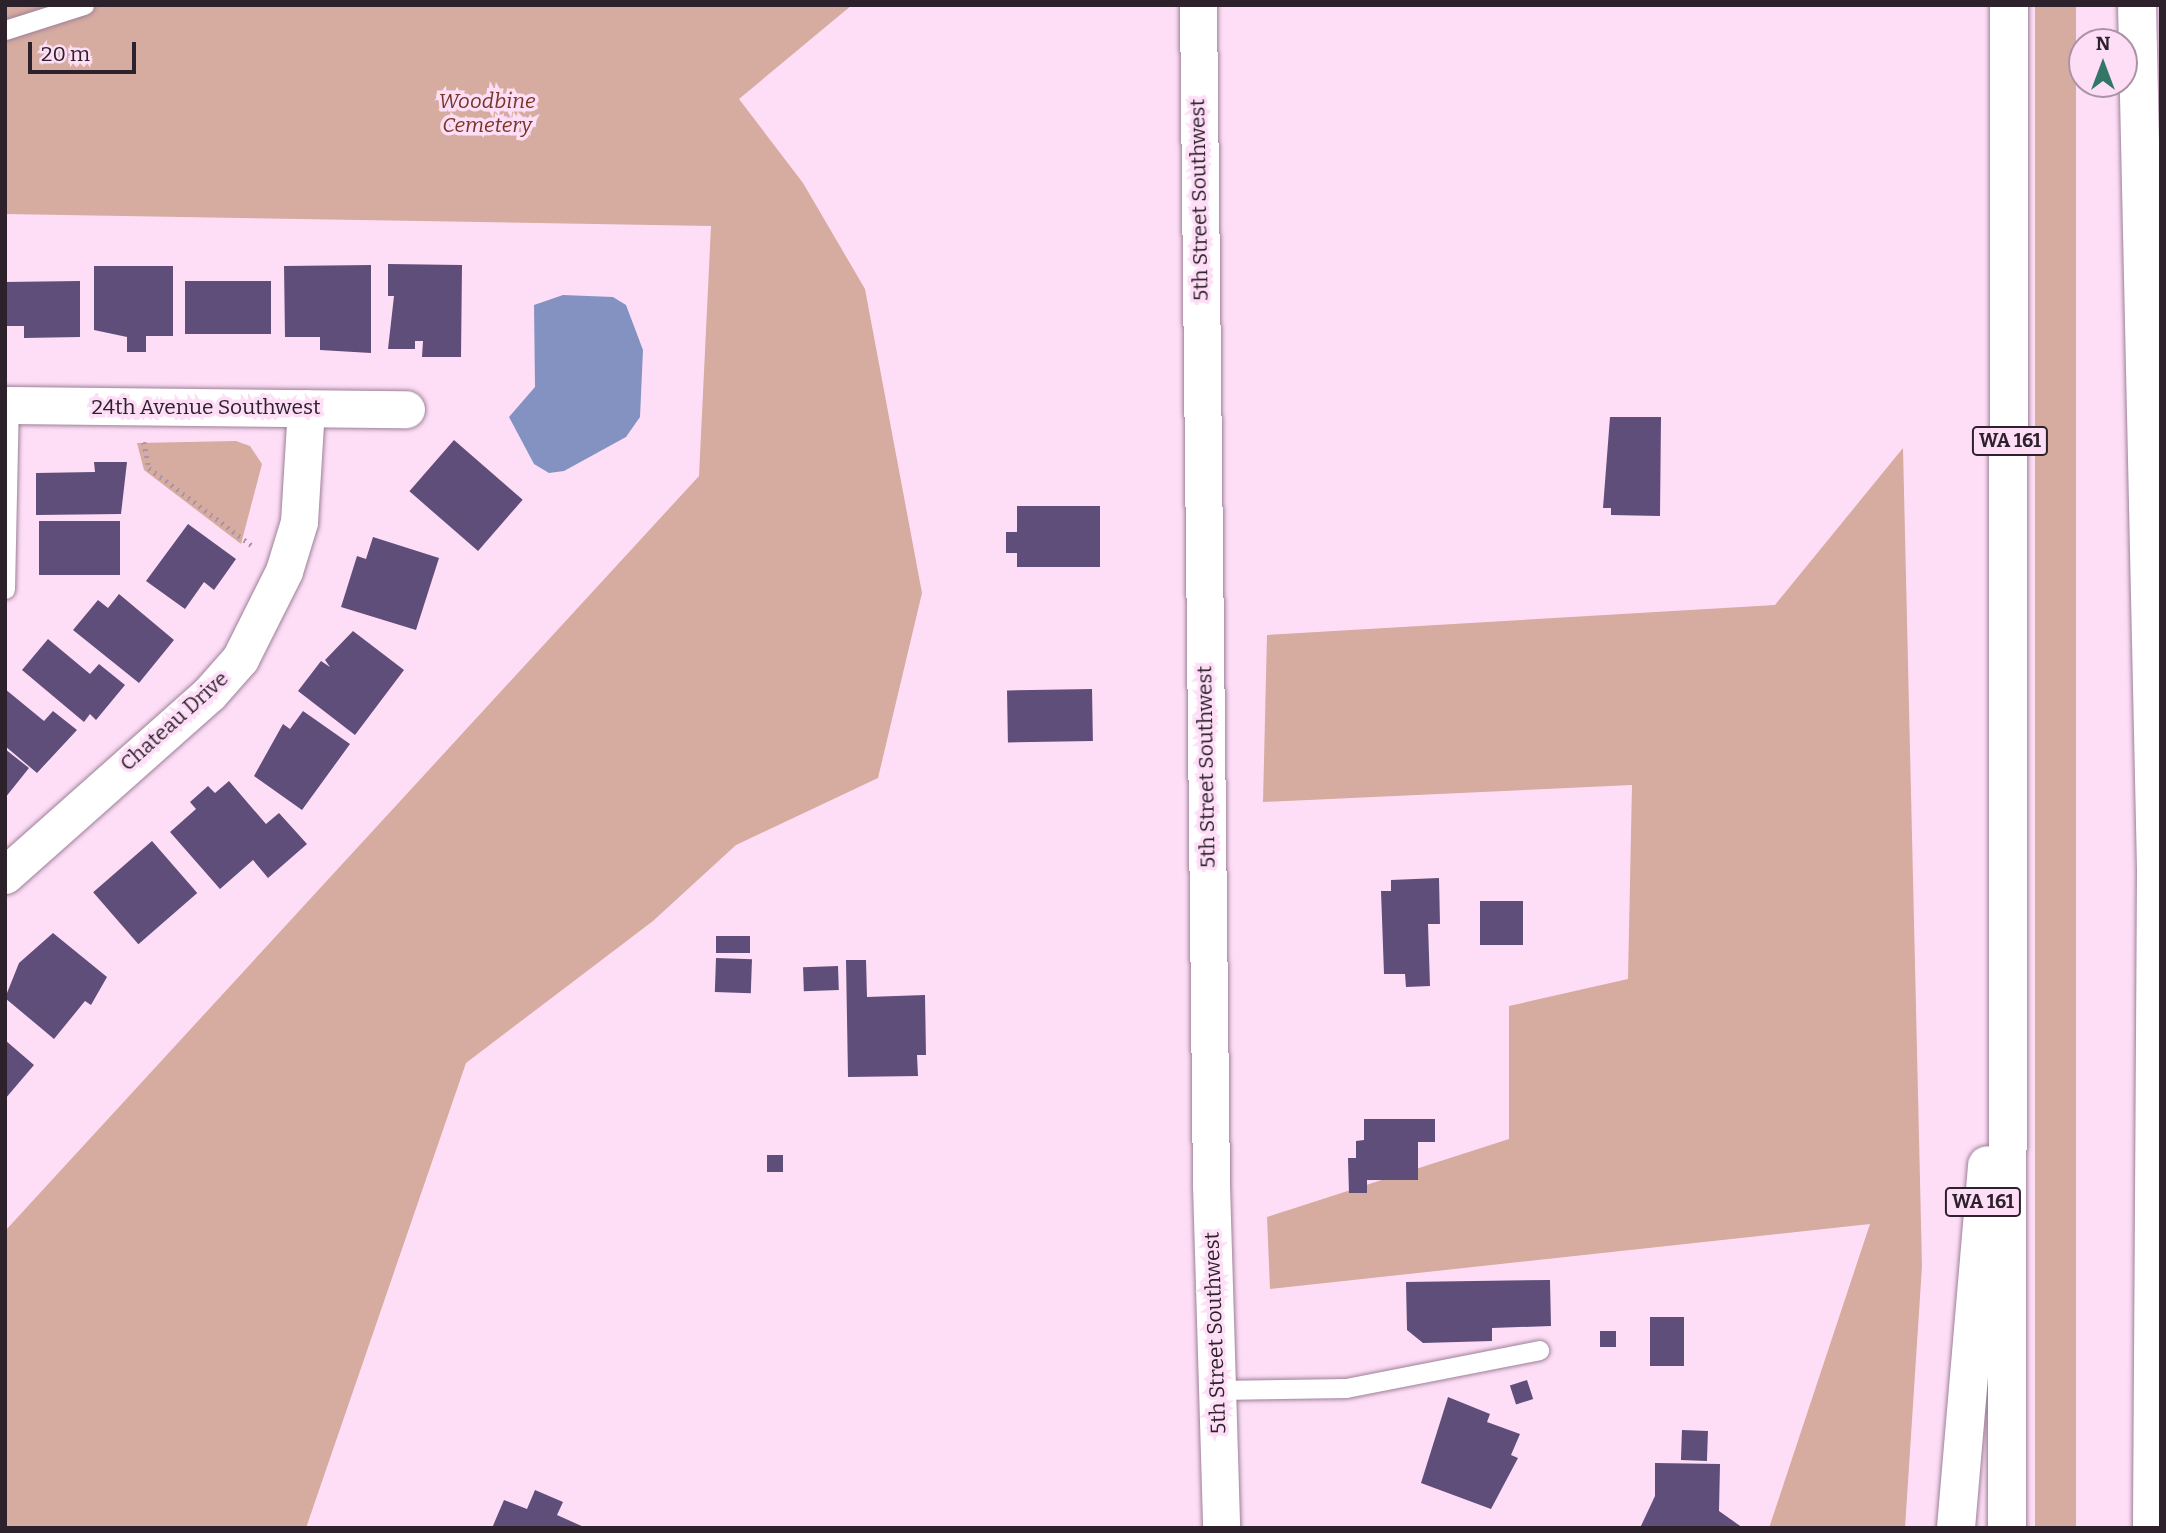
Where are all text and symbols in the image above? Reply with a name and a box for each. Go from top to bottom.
scale bar [32,28,140,72]
north arrow [2068,28,2138,98]
text: N [2096,32,2110,55]
text: 20 m [41,41,90,67]
park label: Woodbine Cemetery [439,88,535,138]
street label: 5th Street Southwest [1185,99,1213,301]
street label: 24th Avenue Southwest [91,394,321,420]
road number: WA 161 [1972,426,2048,456]
street label: Chateau Drive [115,666,233,776]
street label: 5th Street Southwest [1192,666,1220,868]
road number: WA 161 [1944,1186,2022,1218]
street label: 5th Street Southwest [1199,1232,1231,1434]

